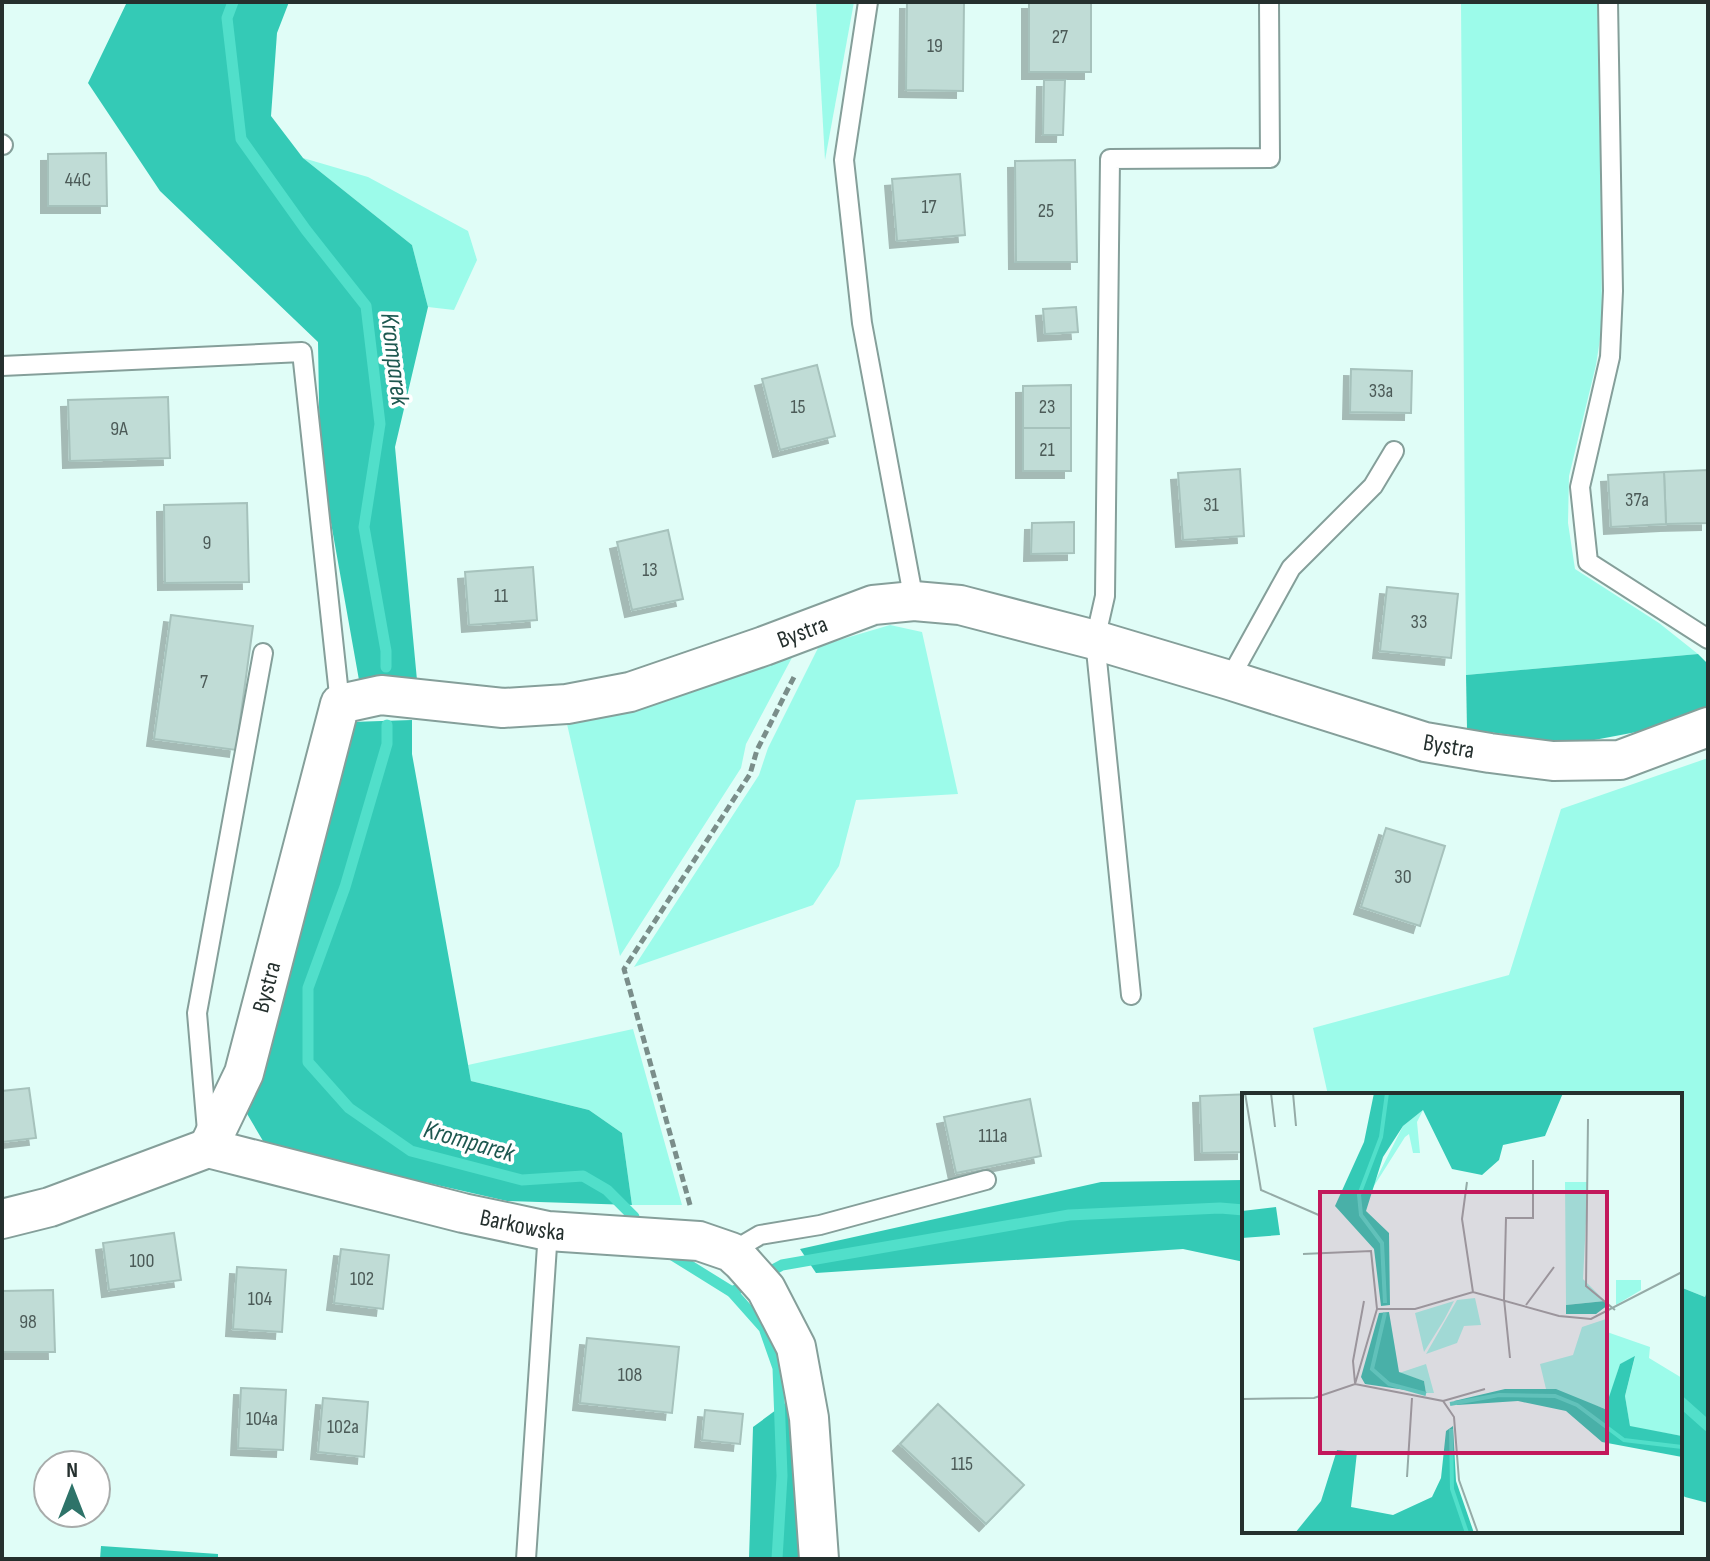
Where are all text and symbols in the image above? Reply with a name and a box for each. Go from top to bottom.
house number: 27 [1052,25,1068,49]
house number: 19 [927,34,943,58]
house number: 44C [65,168,91,192]
house number: 17 [922,195,936,219]
house number: 25 [1038,199,1054,223]
water label: Kromparek [373,311,415,408]
house number: 33a [1369,379,1393,403]
house number: 15 [790,395,806,419]
house number: 23 [1039,395,1055,419]
house number: 9A [110,417,128,441]
house number: 21 [1039,438,1055,462]
house number: 37a [1625,488,1649,512]
house number: 31 [1203,493,1219,517]
house number: 9 [203,531,211,555]
house number: 13 [642,558,658,582]
house number: 11 [494,584,508,608]
street label: Bystra [773,609,832,654]
house number: 33 [1411,610,1427,634]
house number: 7 [200,670,208,694]
street label: Bystra [1421,727,1477,765]
house number: 30 [1394,865,1412,889]
street label: Bystra [246,958,287,1016]
inset map [1242,1093,1682,1533]
water label: Kromparek [420,1114,519,1170]
house number: 111a [979,1124,1007,1148]
street label: Barkowska [477,1202,566,1247]
house number: 100 [130,1249,154,1273]
house number: 102 [350,1267,374,1291]
house number: 104 [248,1287,272,1311]
house number: 98 [19,1310,37,1334]
house number: 108 [618,1363,642,1387]
house number: 104a [246,1407,278,1431]
house number: 102a [327,1415,359,1439]
north arrow [32,1449,112,1529]
house number: 115 [951,1452,973,1476]
text: N [66,1457,78,1484]

